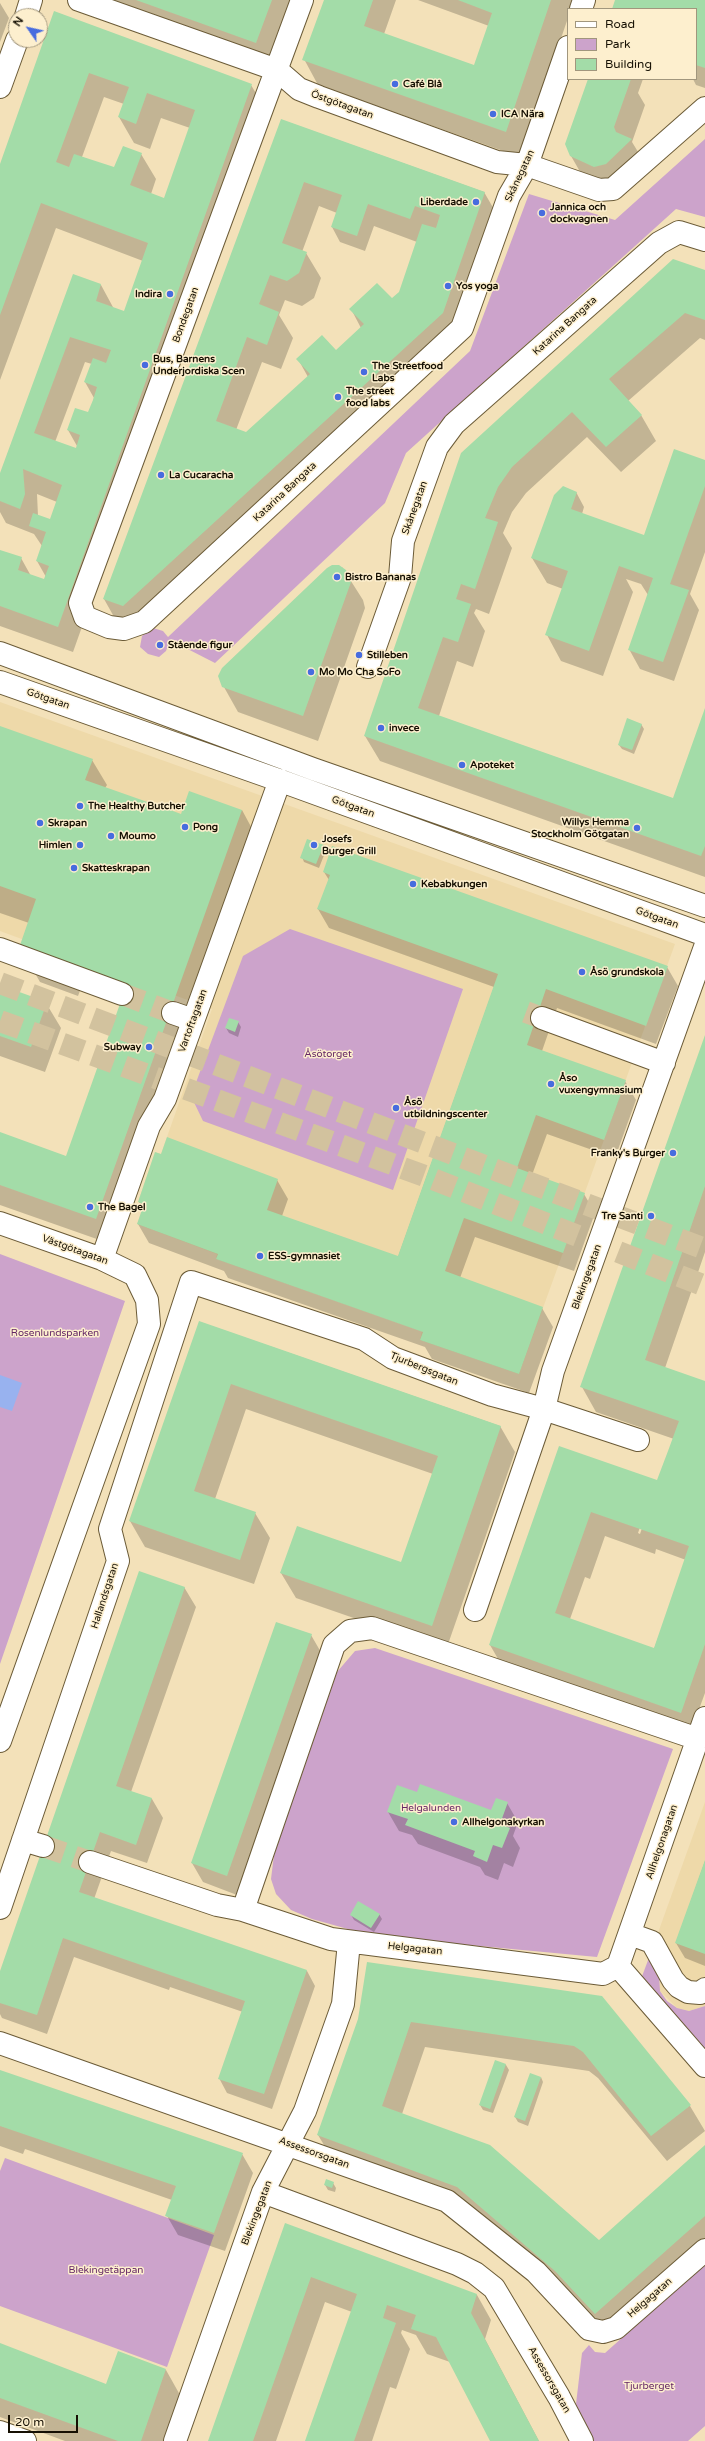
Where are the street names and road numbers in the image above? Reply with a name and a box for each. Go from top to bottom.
street label: Östgötagatan [309,88,375,122]
street label: Skånegatan [503,148,537,204]
street label: Bondegatan [170,286,202,344]
street label: Katarina Bangata [530,294,600,358]
street label: Katarina Bangata [251,460,319,524]
street label: Skånegatan [400,480,430,536]
street label: Götgatan [25,686,71,712]
street label: Götgatan [330,794,376,820]
street label: Götgatan [634,905,680,931]
street label: Vartoftagatan [176,988,210,1054]
street label: Västgötagatan [40,1232,110,1268]
street label: Blekingegatan [570,1243,604,1311]
street label: Tjurbergsgatan [388,1350,460,1388]
street label: Hallandsgatan [89,1562,121,1630]
street label: Allhelgonagatan [644,1803,680,1881]
street label: Helgagatan [387,1940,443,1958]
street label: Assessorsgatan [277,2135,351,2171]
street label: Blekingegatan [239,2179,275,2247]
street label: Helgagatan [625,2275,675,2321]
street label: Assessorsgatan [525,2345,573,2415]

